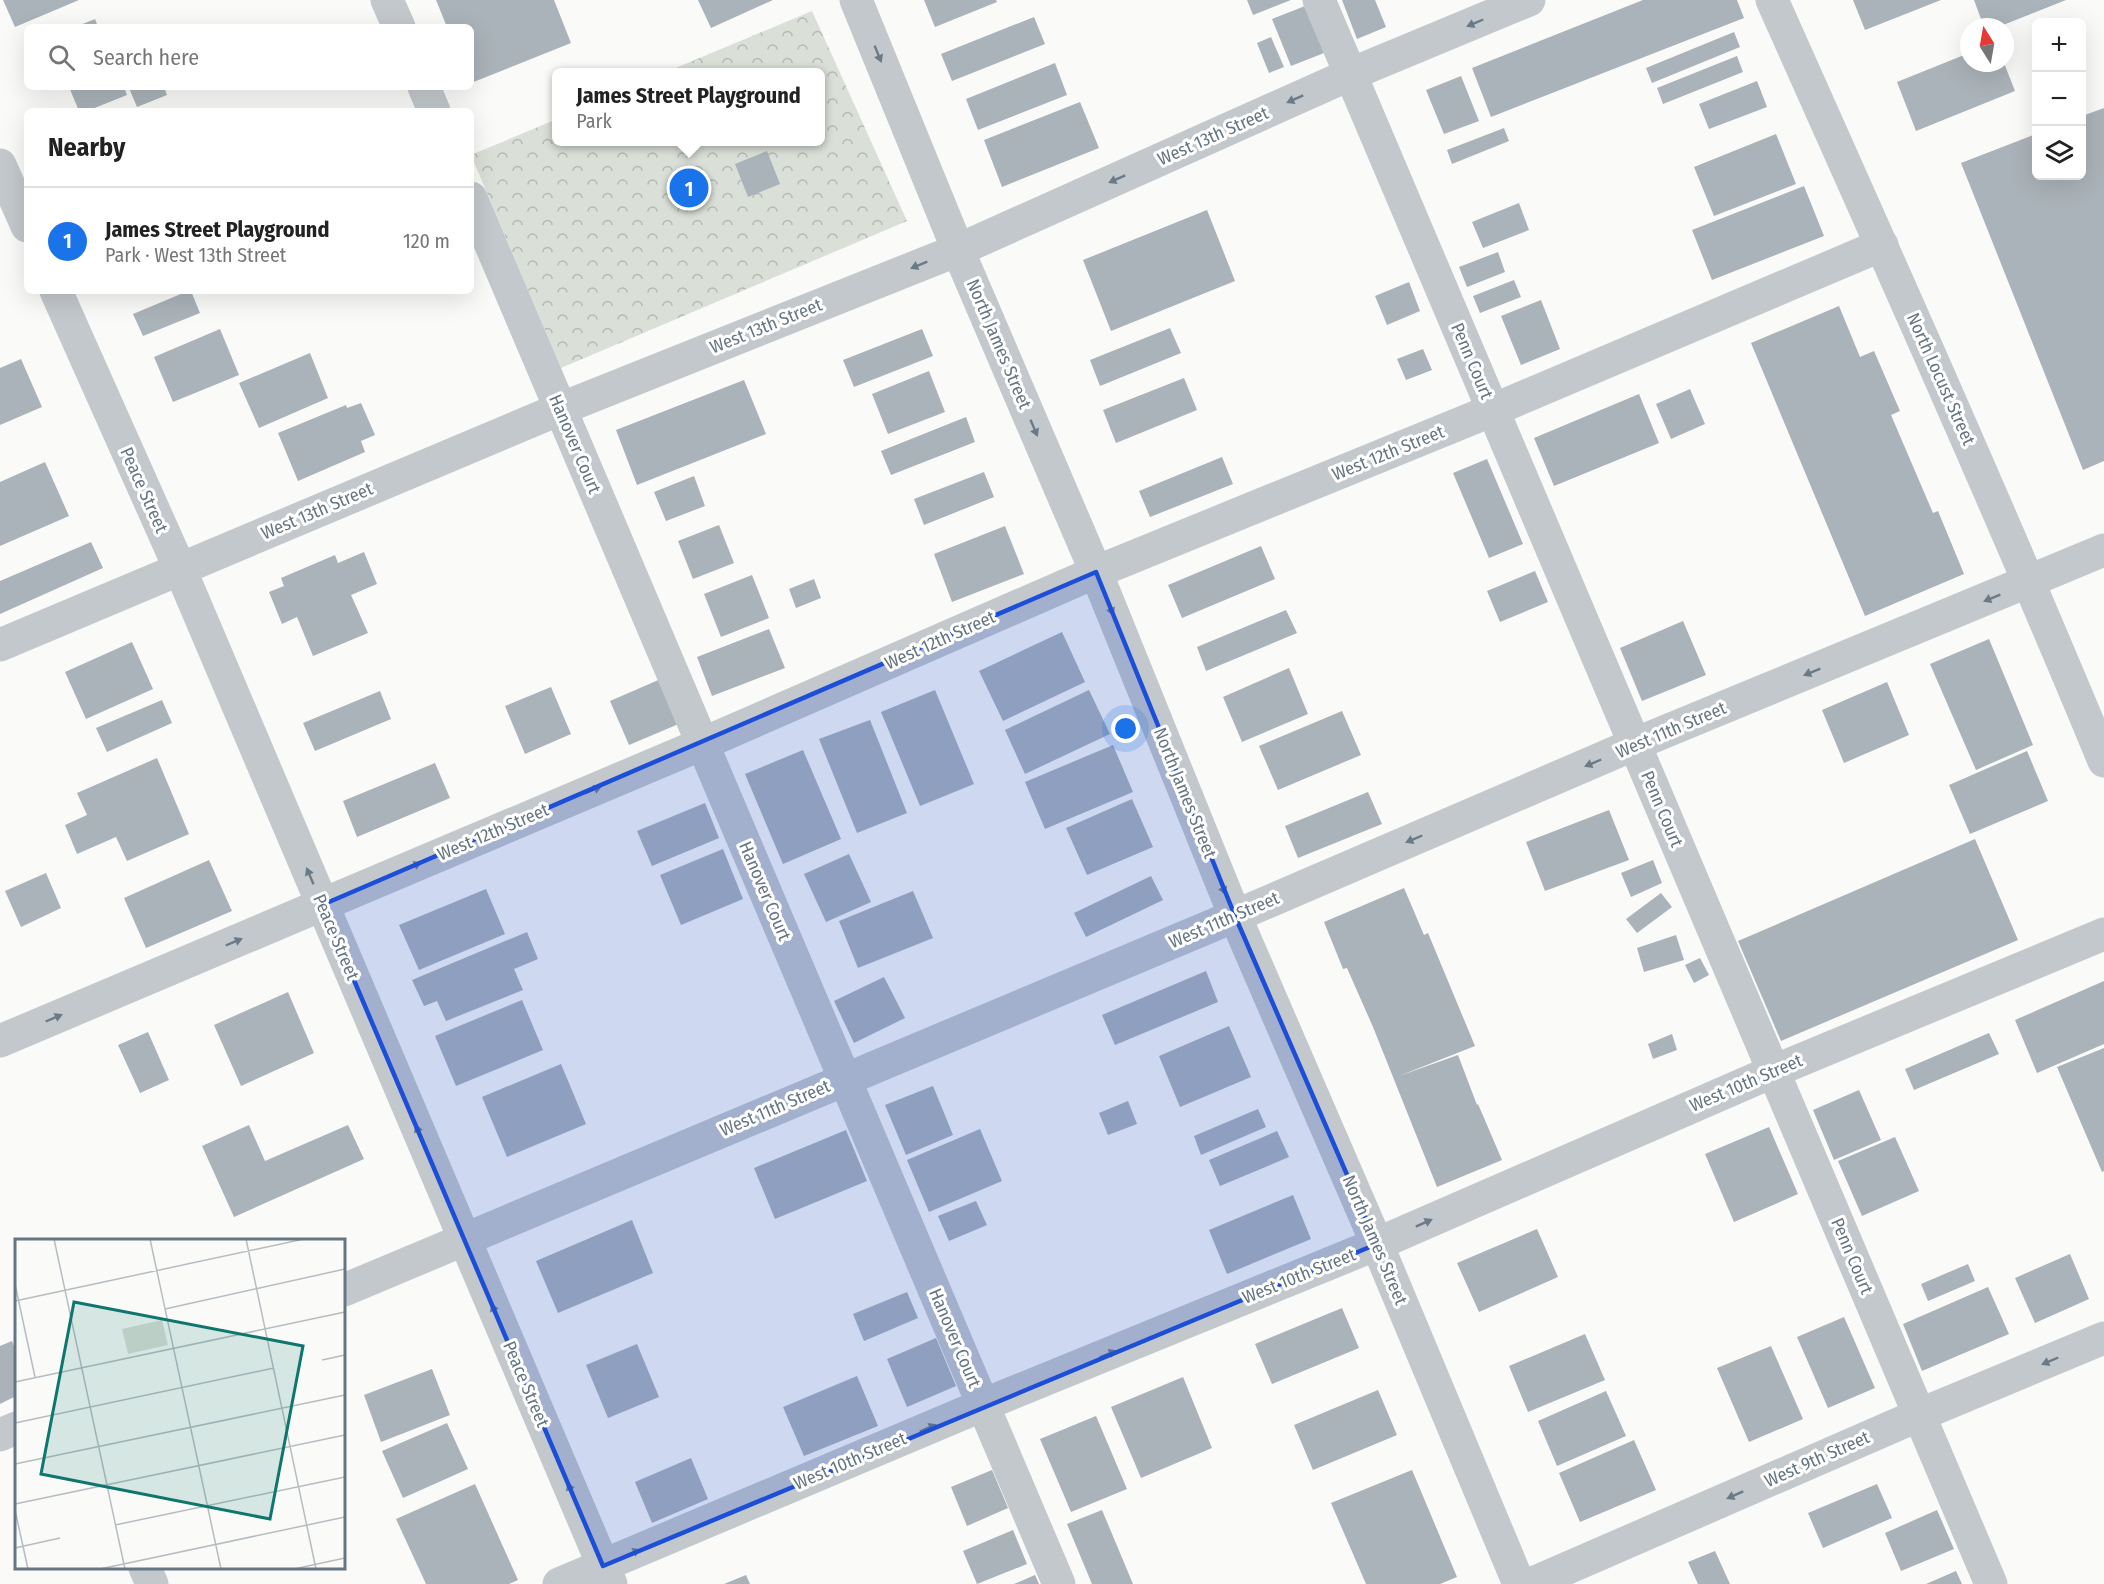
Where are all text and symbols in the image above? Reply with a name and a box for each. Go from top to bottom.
one-way arrow [1465,18,1483,28]
north arrow [1960,18,2014,72]
map controls [2032,18,2086,180]
button: + [2032,18,2086,72]
search box [24,24,474,90]
icon: search [45,41,78,74]
text: Search here [93,44,199,71]
one-way arrow [874,45,883,63]
popup [552,68,825,146]
button: − [2032,72,2086,126]
text: James Street Playground [576,82,801,109]
one-way arrow [1286,94,1304,104]
street label: West 13th Street [1154,102,1272,170]
text: Park [576,109,612,133]
button: layers [2032,126,2086,180]
text: Nearby [48,132,125,163]
pin: 1 [670,166,708,210]
one-way arrow [1109,174,1126,183]
text: James Street Playground [105,216,329,243]
text: 1 [63,229,72,253]
text: 120 m [403,229,450,253]
text: Park · West 13th Street [105,243,286,267]
one-way arrow [910,260,928,270]
street label: North James Street [962,276,1036,412]
street label: West 13th Street [707,293,825,358]
street label: North Locust Street [1902,309,1980,449]
street label: Penn Court [1446,320,1498,403]
street label: Hanover Court [544,391,606,497]
one-way arrow [1029,419,1039,437]
street label: West 12th Street [1329,421,1447,485]
street label: Peace Street [115,444,173,536]
street label: West 13th Street [258,478,376,544]
one-way arrow [1983,593,2001,603]
one-way arrow [1106,598,1115,616]
street label: West 12th Street [881,606,999,674]
one-way arrow [1803,668,1821,677]
street label: West 11th Street [1613,697,1730,763]
your location [1111,714,1140,743]
street label: North James Street [1149,724,1221,862]
one-way arrow [1584,758,1602,768]
street label: Penn Court [1636,768,1688,851]
one-way arrow [584,785,602,794]
street label: West 12th Street [434,799,552,865]
one-way arrow [1404,834,1422,844]
street label: Hanover Court [734,838,796,944]
one-way arrow [405,861,423,871]
one-way arrow [305,866,315,884]
one-way arrow [1217,877,1227,895]
street label: West 11th Street [1166,887,1283,953]
street label: Peace Street [308,891,364,983]
one-way arrow [225,937,243,947]
one-way arrow [45,1013,63,1022]
street label: West 10th Street [1686,1049,1806,1117]
street label: West 11th Street [717,1075,834,1141]
one-way arrow [414,1123,424,1141]
street label: North James Street [1338,1172,1412,1308]
street label: Penn Court [1826,1215,1878,1298]
one-way arrow [1416,1219,1433,1228]
inset map [15,1239,345,1569]
street label: West 10th Street [1239,1243,1359,1309]
street label: Hanover Court [924,1285,986,1391]
one-way arrow [490,1303,499,1321]
street label: Peace Street [498,1338,554,1430]
one-way arrow [1099,1349,1117,1358]
one-way arrow [2041,1357,2059,1366]
one-way arrow [919,1423,937,1432]
street label: West 9th Street [1761,1426,1873,1492]
street label: West 10th Street [790,1427,910,1495]
one-way arrow [566,1482,576,1500]
one-way arrow [1726,1490,1744,1500]
one-way arrow [624,1548,642,1558]

